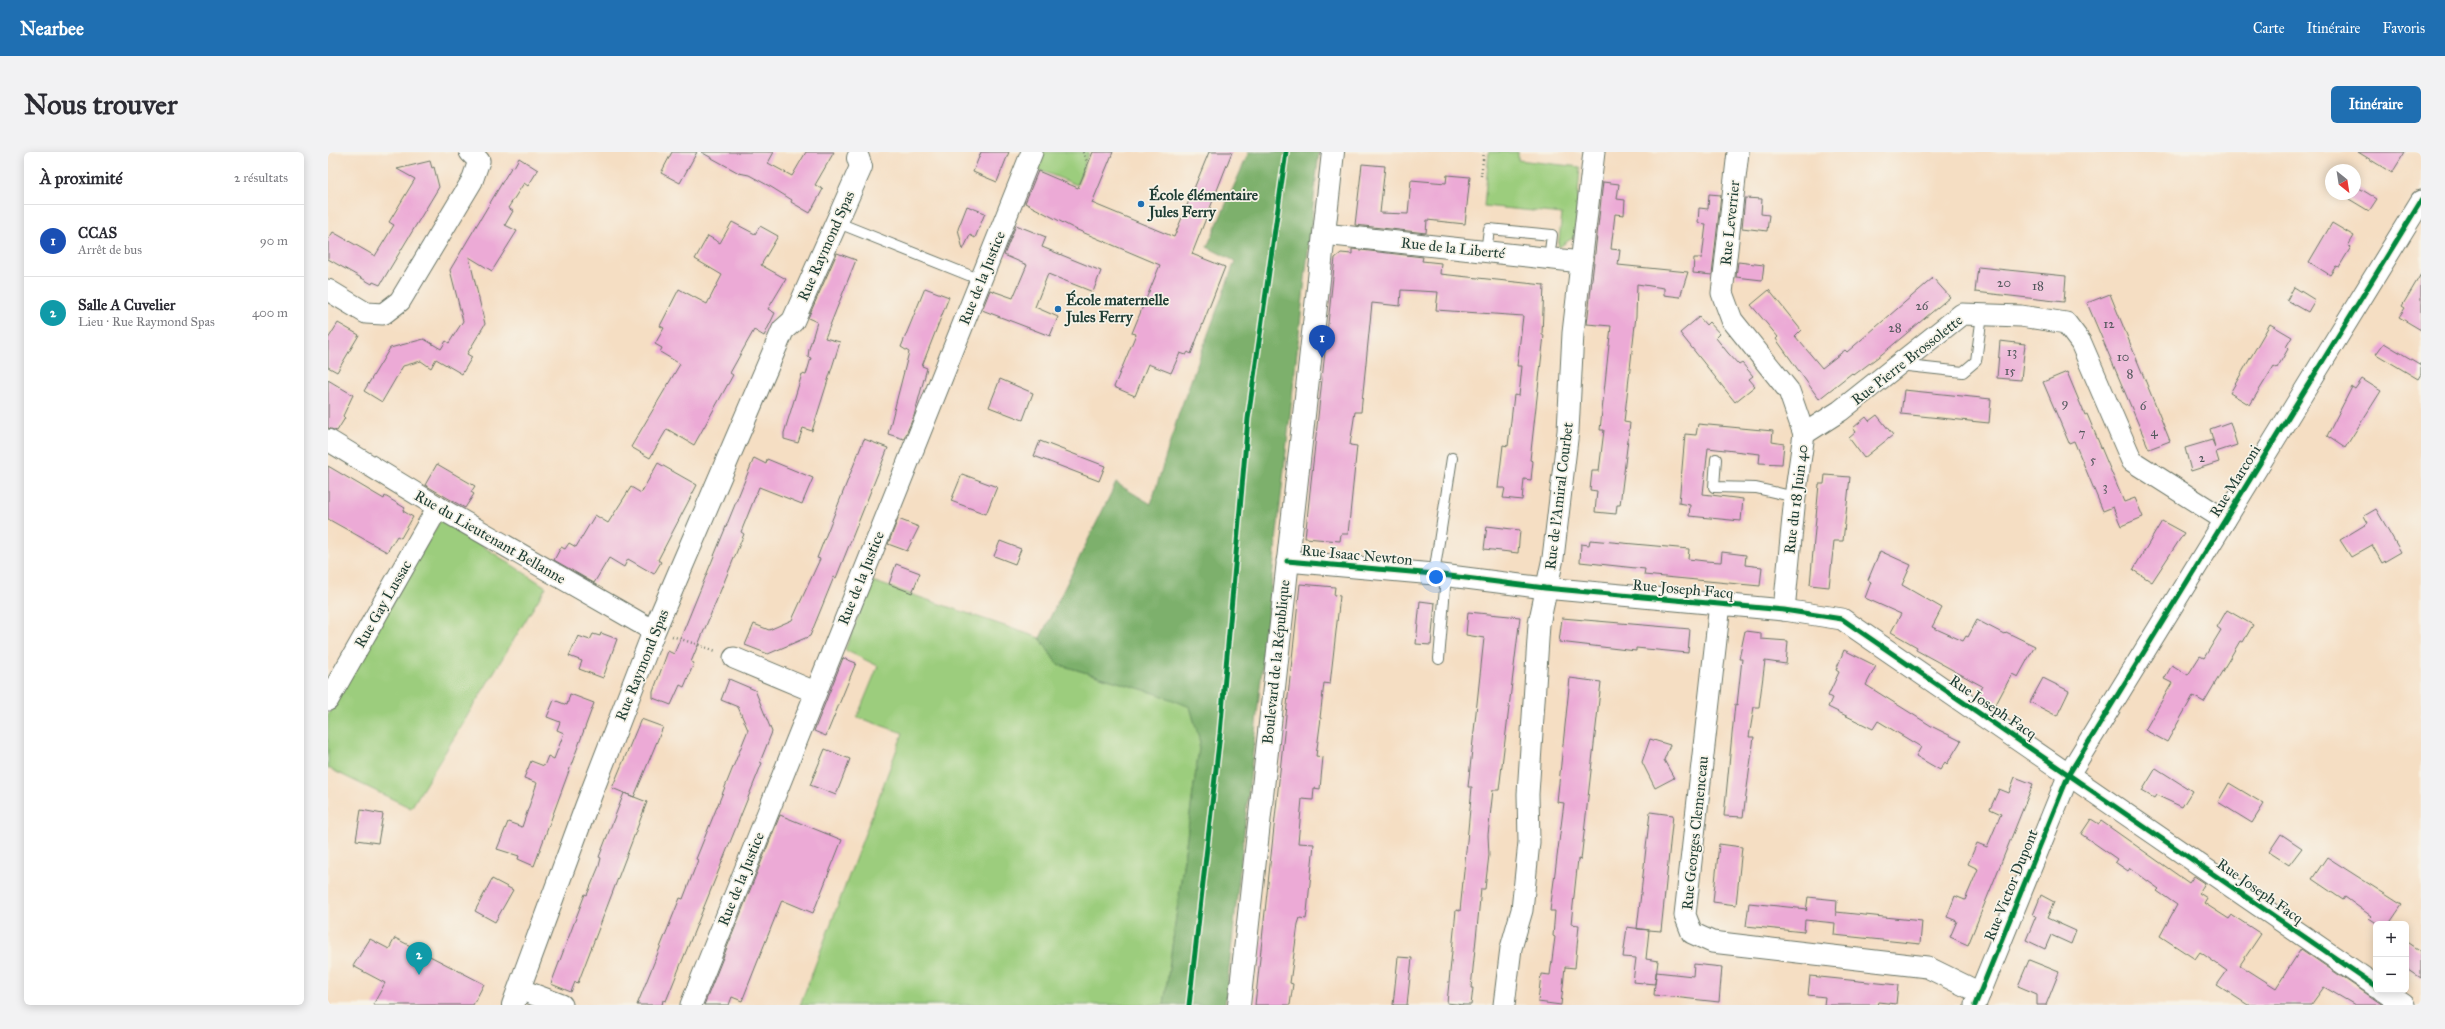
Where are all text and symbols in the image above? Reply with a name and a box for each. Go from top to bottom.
text: Nearbee [20,17,84,40]
text: Carte [2253,20,2285,37]
text: Itinéraire [2307,20,2360,37]
text: Favoris [2382,20,2425,37]
button: Itinéraire [2331,86,2421,123]
text: Nous trouver [24,87,177,122]
north arrow [2325,164,2361,200]
text: À proximité [40,168,123,189]
text: 2 résultats [234,170,288,186]
street label: Rue Leverrier [1717,179,1743,267]
place label: École élémentaire Jules Ferry [1147,185,1259,222]
street label: Rue Raymond Spas [794,188,858,304]
marker: École élémentaire Jules Ferry [1136,199,1146,209]
text: CCAS [78,224,117,242]
street label: Rue de la Justice [955,228,1010,328]
text: 1 [50,233,56,249]
text: 90 m [260,233,288,249]
street label: Rue de la Liberté [1400,234,1507,262]
text: Arrêt de bus [78,242,142,258]
house number: 20 [1997,275,2011,291]
house number: 18 [2032,278,2044,294]
place label: École maternelle Jules Ferry [1064,290,1170,327]
text: Salle A Cuvelier [78,296,175,314]
house number: 26 [1915,298,1929,314]
marker: École maternelle Jules Ferry [1053,304,1063,314]
text: 2 [50,305,56,321]
text: 400 m [252,305,288,321]
street label: Rue Pierre Brossolette [1848,311,1966,409]
text: Lieu · Rue Raymond Spas [78,314,215,330]
house number: 12 [2103,316,2115,332]
house number: 28 [1888,320,1902,336]
pin: 1 [1309,325,1335,358]
house number: 13 [2007,344,2017,360]
house number: 10 [2117,349,2129,365]
house number: 15 [2004,363,2016,379]
house number: 8 [2127,366,2134,382]
house number: 9 [2062,395,2069,411]
house number: 6 [2140,398,2147,414]
street label: Rue de l'Amiral Courbet [1541,421,1577,571]
house number: 4 [2150,424,2158,440]
house number: 7 [2079,425,2086,441]
street label: Rue Marconi [2206,442,2264,520]
street label: Rue du 18 Juin 40 [1780,443,1813,555]
house number: 2 [2199,450,2206,466]
house number: 5 [2090,452,2096,468]
house number: 3 [2102,479,2108,495]
street label: Rue du Lieutenant Bellanne [411,486,569,588]
street label: Rue de la Justice [834,528,889,628]
street label: Rue Isaac Newton [1301,541,1413,569]
street label: Rue Gay Lussac [351,557,415,651]
your location [1426,567,1446,587]
street label: Rue Joseph Facq [1632,576,1735,603]
street label: Boulevard de la République [1258,579,1295,745]
street label: Rue Raymond Spas [611,607,673,723]
street label: Rue Joseph Facq [1945,671,2041,744]
street label: Rue Georges Clemenceau [1678,755,1712,911]
street label: Rue Victor Dupont [1980,826,2042,943]
street label: Rue de la Justice [714,829,769,929]
street label: Rue Joseph Facq [2213,855,2307,929]
map controls [2373,921,2409,993]
button: + [2373,921,2409,957]
pin: 2 [406,942,432,975]
button: − [2373,957,2409,993]

